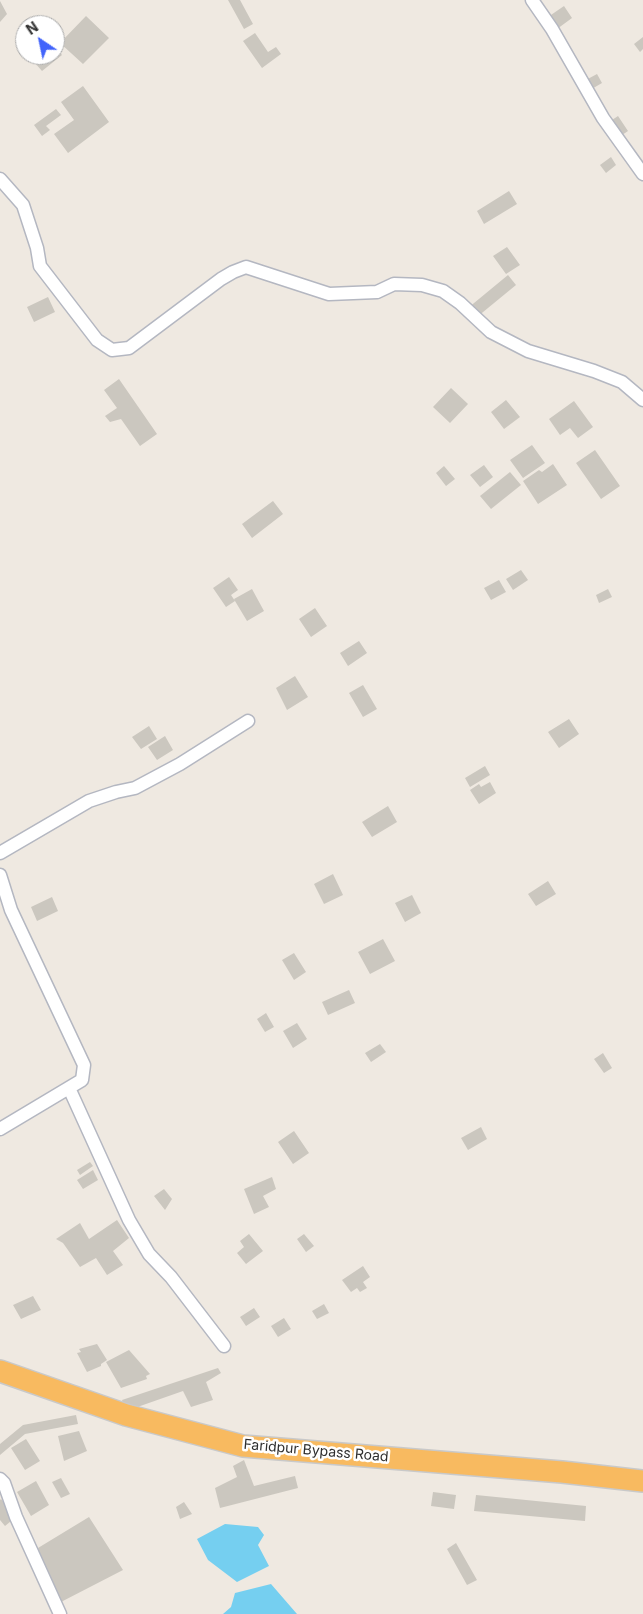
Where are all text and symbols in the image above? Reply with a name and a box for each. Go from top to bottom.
north arrow [15,15,65,65]
text: N [23,18,41,38]
street label: Faridpur Bypass Road [243,1436,389,1466]

